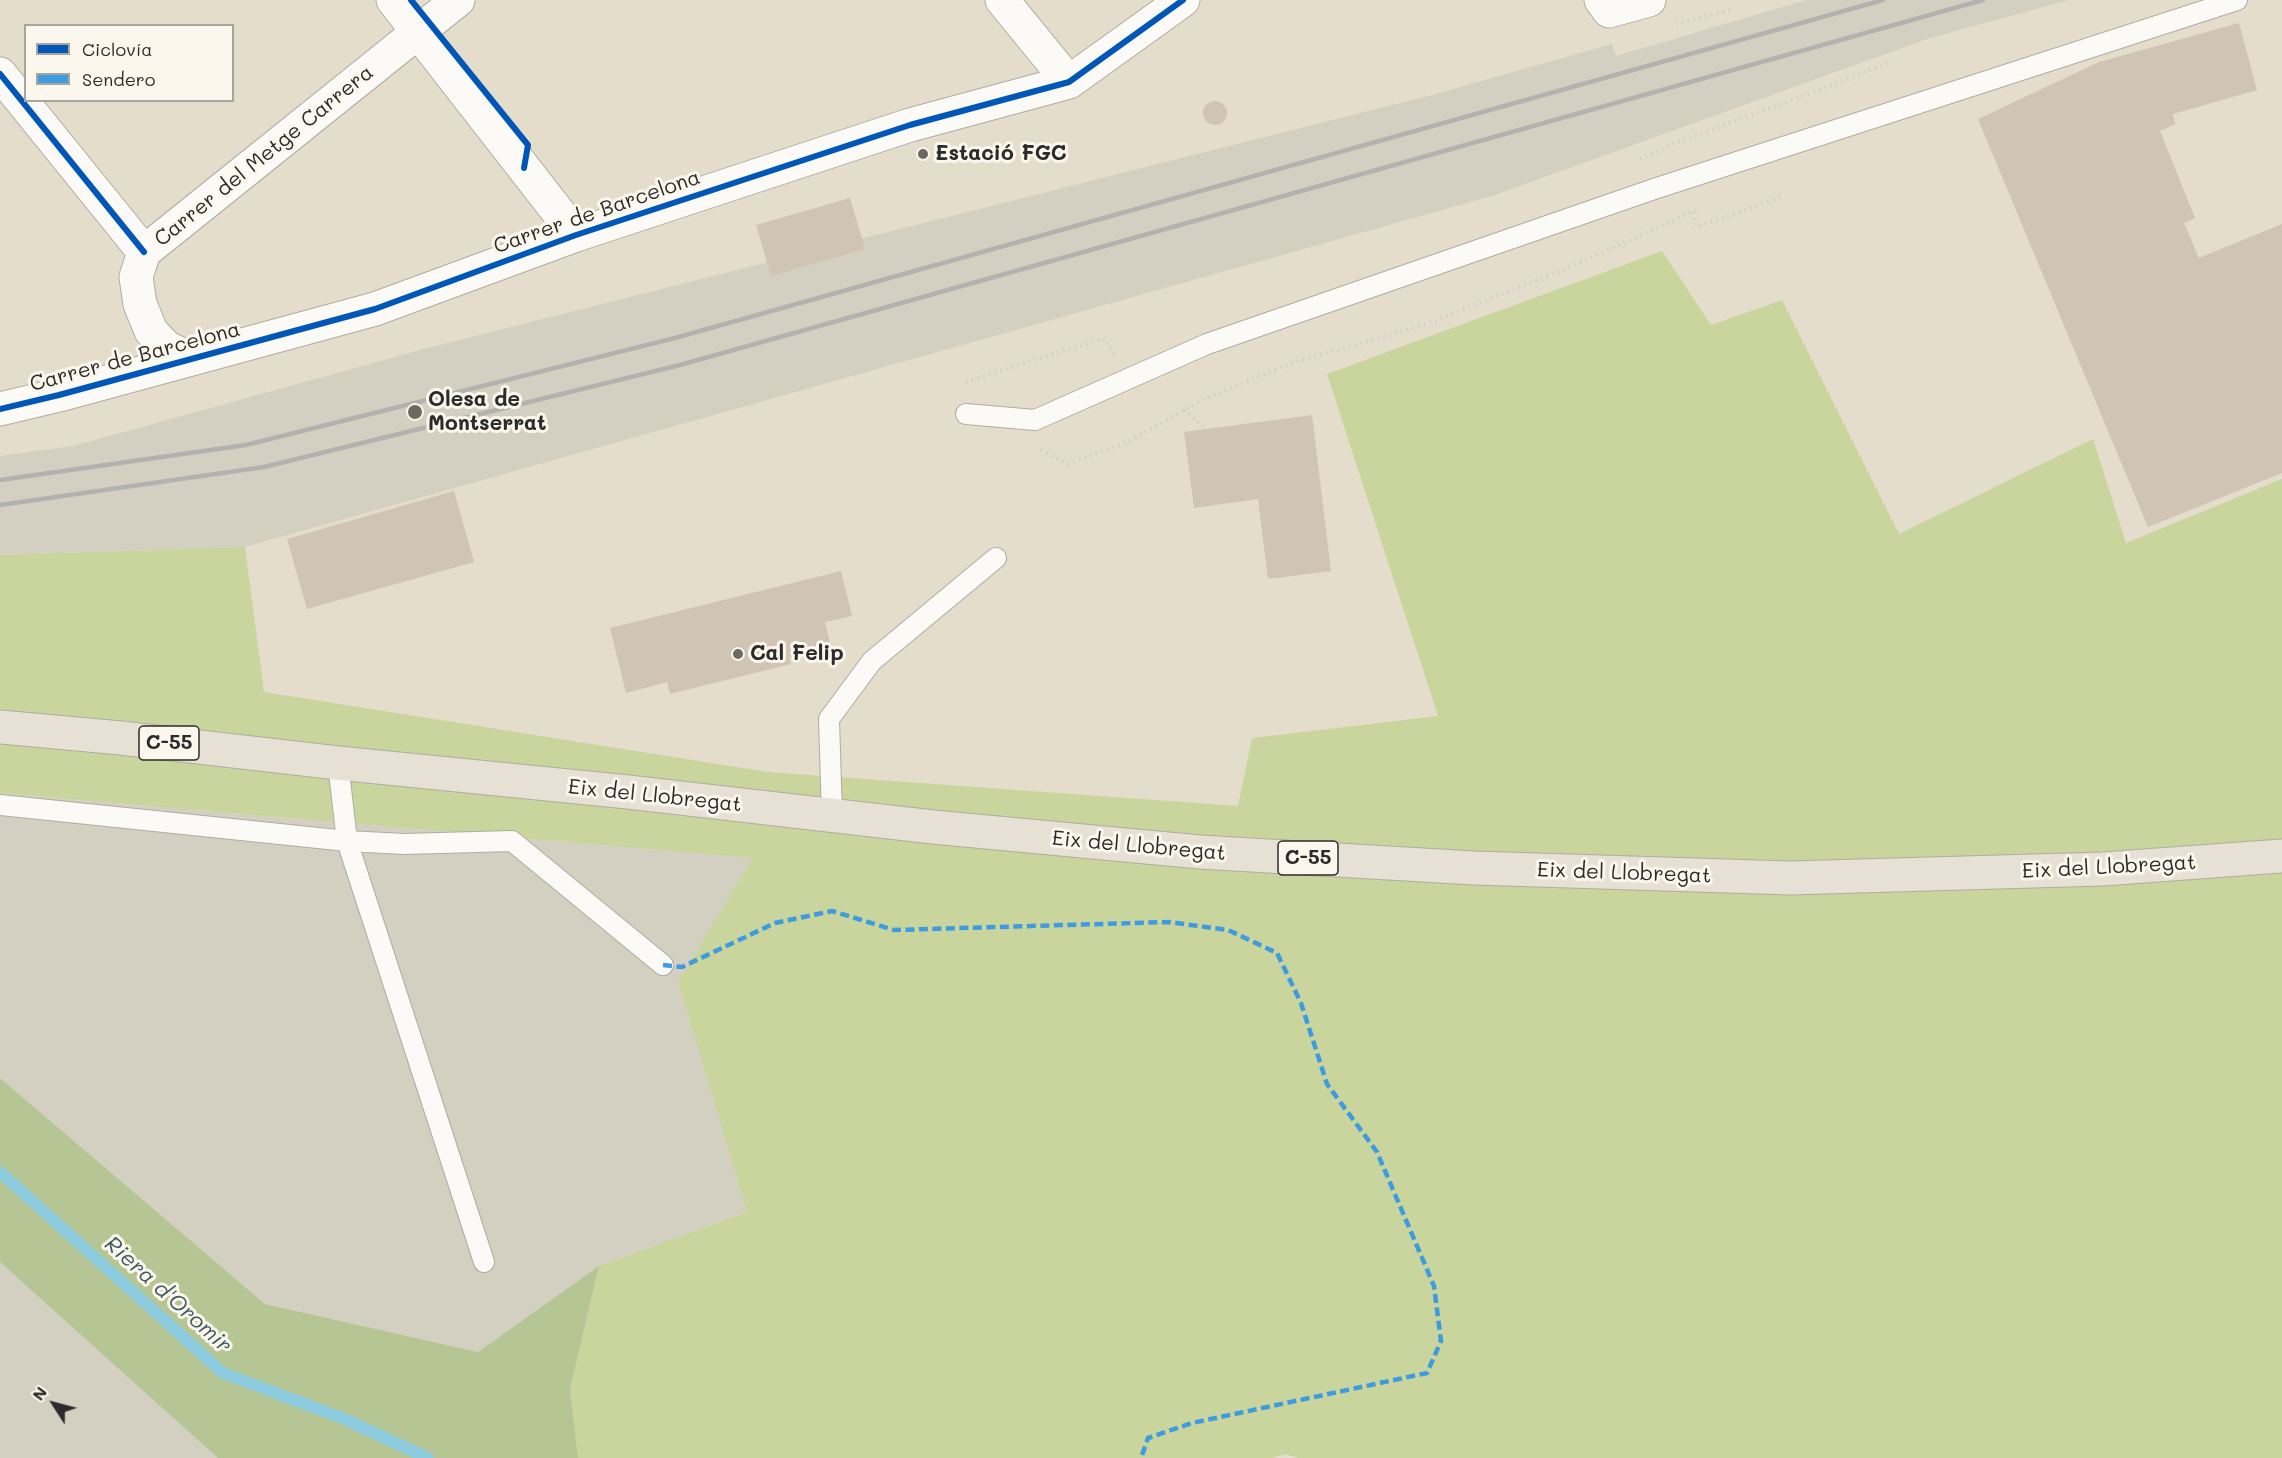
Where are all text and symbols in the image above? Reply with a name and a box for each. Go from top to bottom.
legend [24,24,234,102]
text: Ciclovía [82,37,153,61]
street label: Carrer del Metge Carrera [149,60,379,252]
text: Sendero [82,67,156,91]
place label: Estació FGC [935,141,1066,167]
marker: Estació FGC [916,147,930,161]
street label: Carrer de Barcelona [490,165,704,259]
street label: Carrer de Barcelona [27,317,243,397]
place label: Olesa de Montserrat [428,387,546,437]
marker: Olesa de Montserrat [406,403,424,421]
place label: Cal Felip [750,641,844,667]
marker: Cal Felip [731,647,745,661]
road number: C-55 [139,726,199,760]
street label: Eix del Llobregat [567,774,743,818]
street label: Eix del Llobregat [1051,826,1227,866]
road number: C-55 [1278,841,1338,875]
street label: Eix del Llobregat [2021,850,2197,884]
street label: Eix del Llobregat [1536,857,1712,889]
water label: Riera d'Oromir [99,1231,237,1359]
north arrow [24,1374,84,1434]
text: N [27,1382,51,1404]

